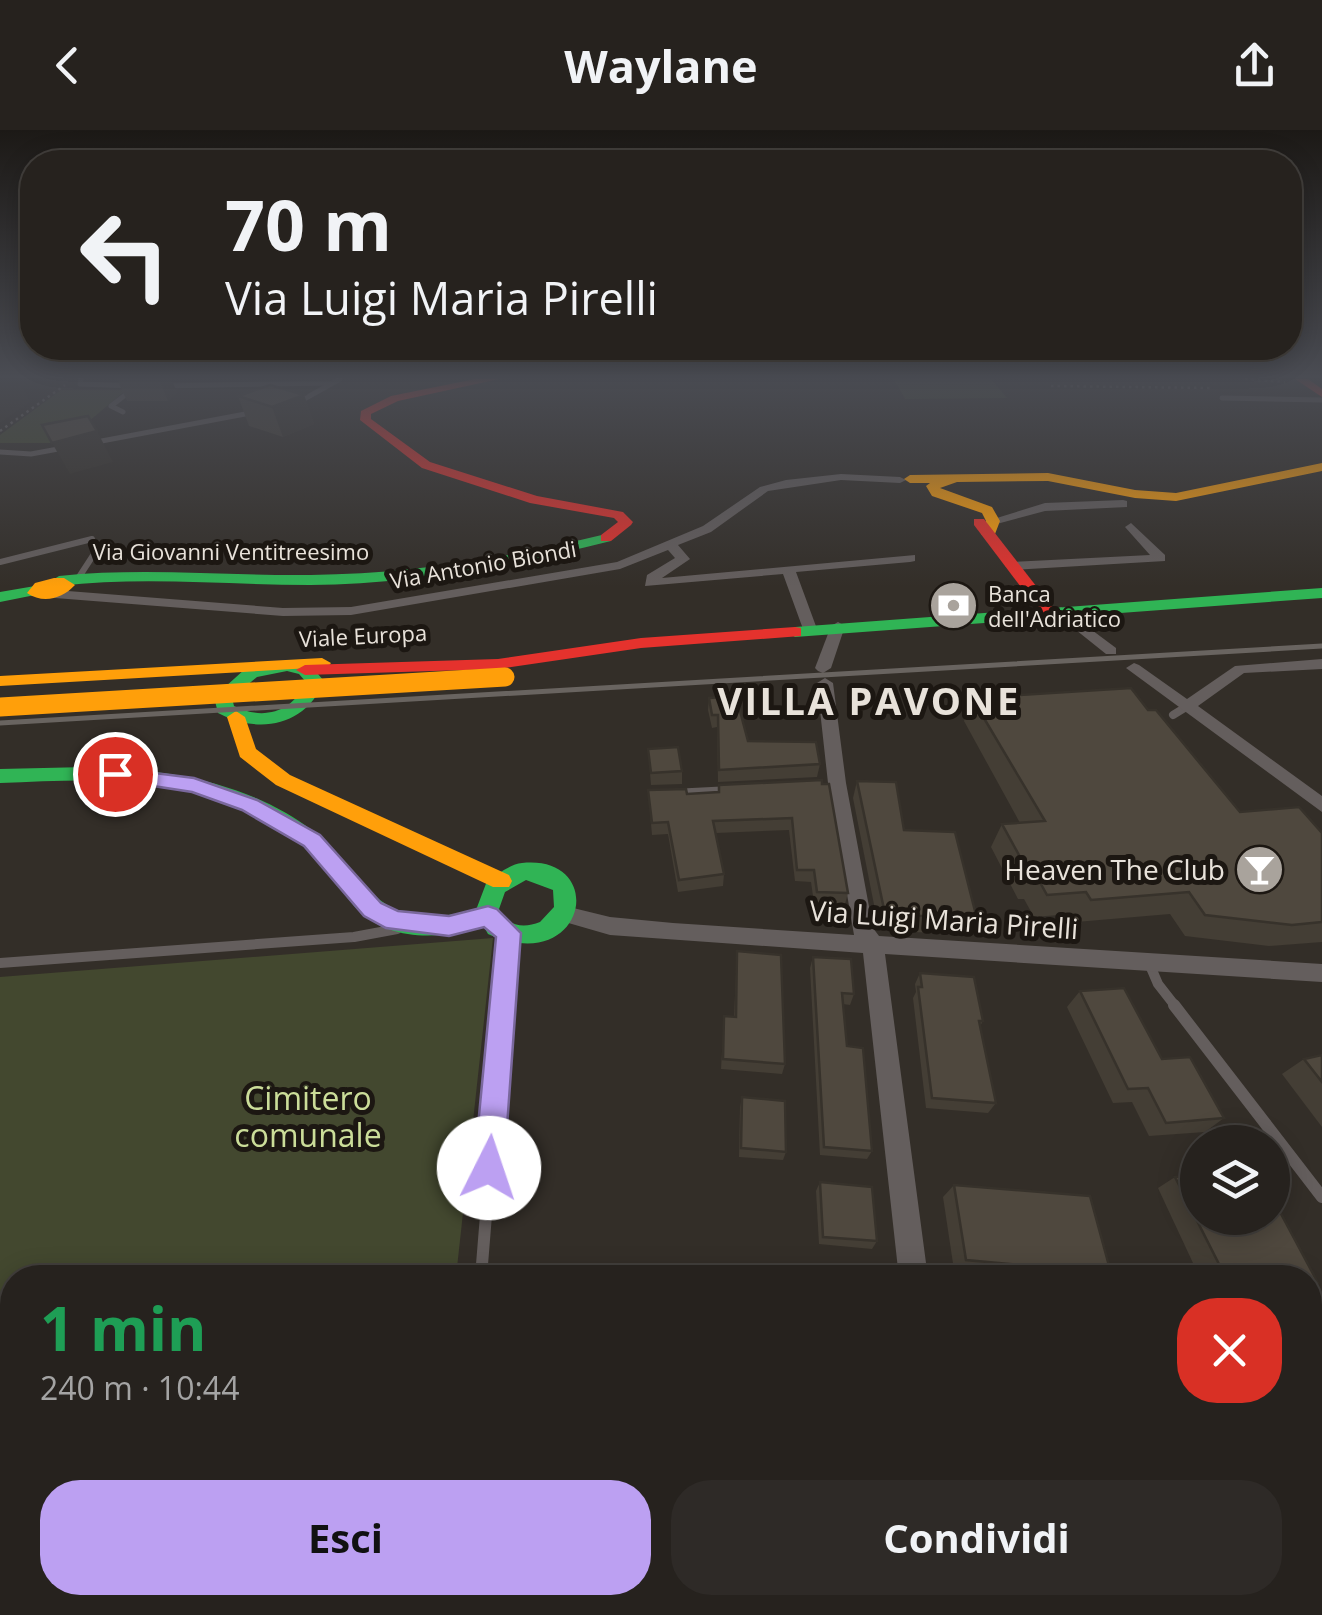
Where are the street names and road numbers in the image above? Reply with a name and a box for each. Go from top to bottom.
street label: Via Antonio Biondi [388,533,578,595]
street label: Via Giovanni Ventitreesimo [93,536,369,566]
street label: Viale Europa [298,617,428,653]
street label: Via Luigi Maria Pirelli [808,891,1080,947]

